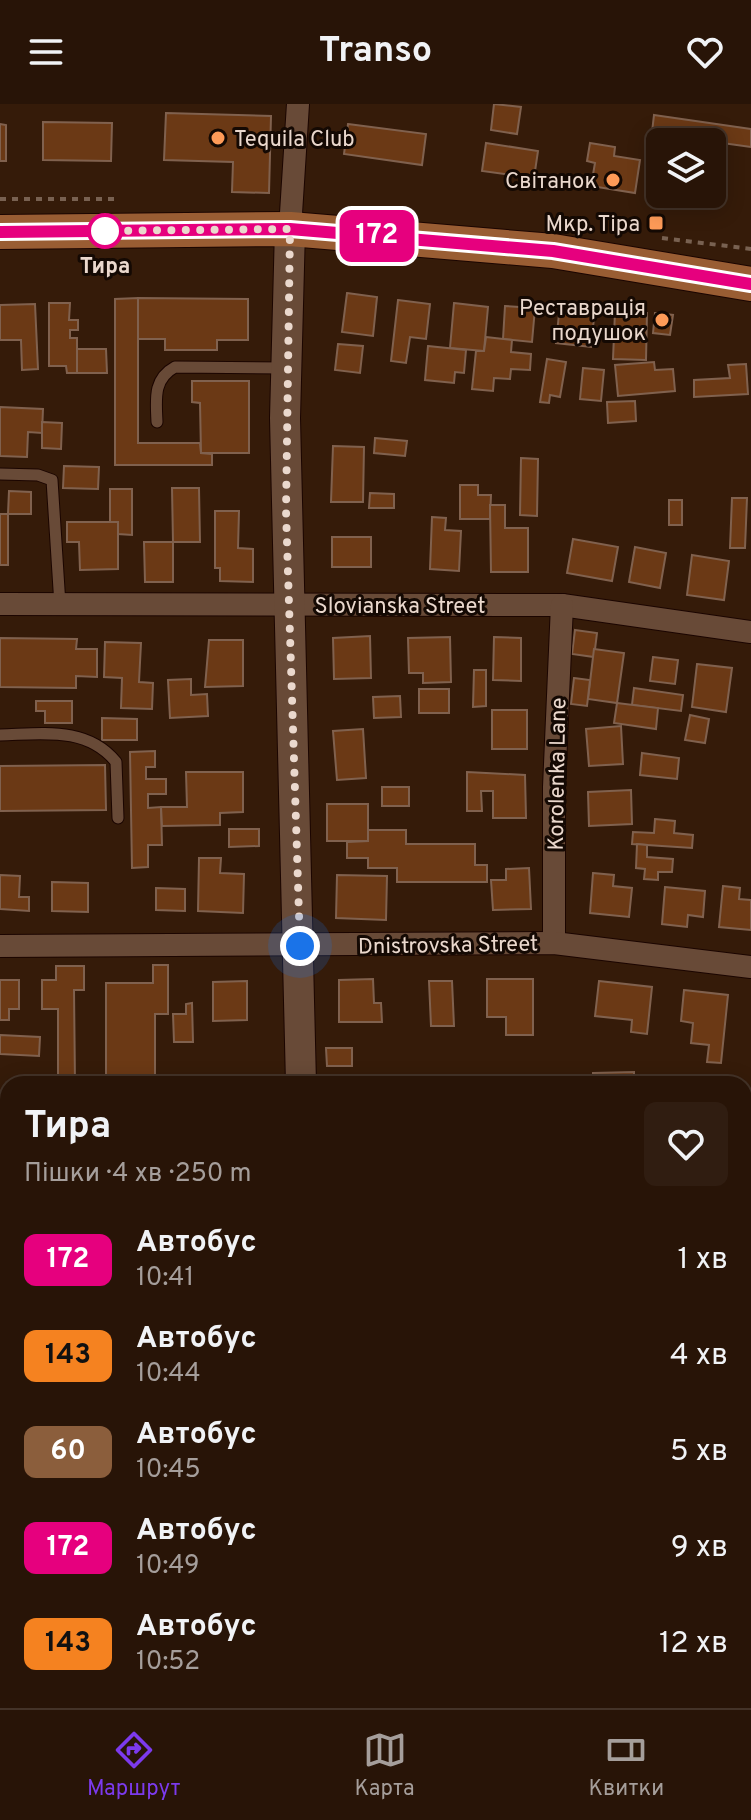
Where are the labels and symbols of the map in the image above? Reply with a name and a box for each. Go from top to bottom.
place label: Tequila Club [234,127,355,154]
marker: Tequila Club [209,129,227,147]
place label: Світанок [505,169,597,196]
marker: Світанок [604,171,622,189]
line badge: 172 [331,210,423,262]
place label: Мкр. Тіра [546,212,640,239]
marker: Тира [88,214,122,248]
marker: Мкр. Тіра [647,214,665,232]
place label: Тира [80,254,130,281]
place label: Реставрація подушок [519,296,646,348]
marker: Реставрація подушок [653,311,671,329]
street label: Slovianska Street [315,594,485,621]
street label: Korolenka Lane [544,697,573,851]
your location [280,926,320,966]
street label: Dnistrovska Street [358,931,538,962]

